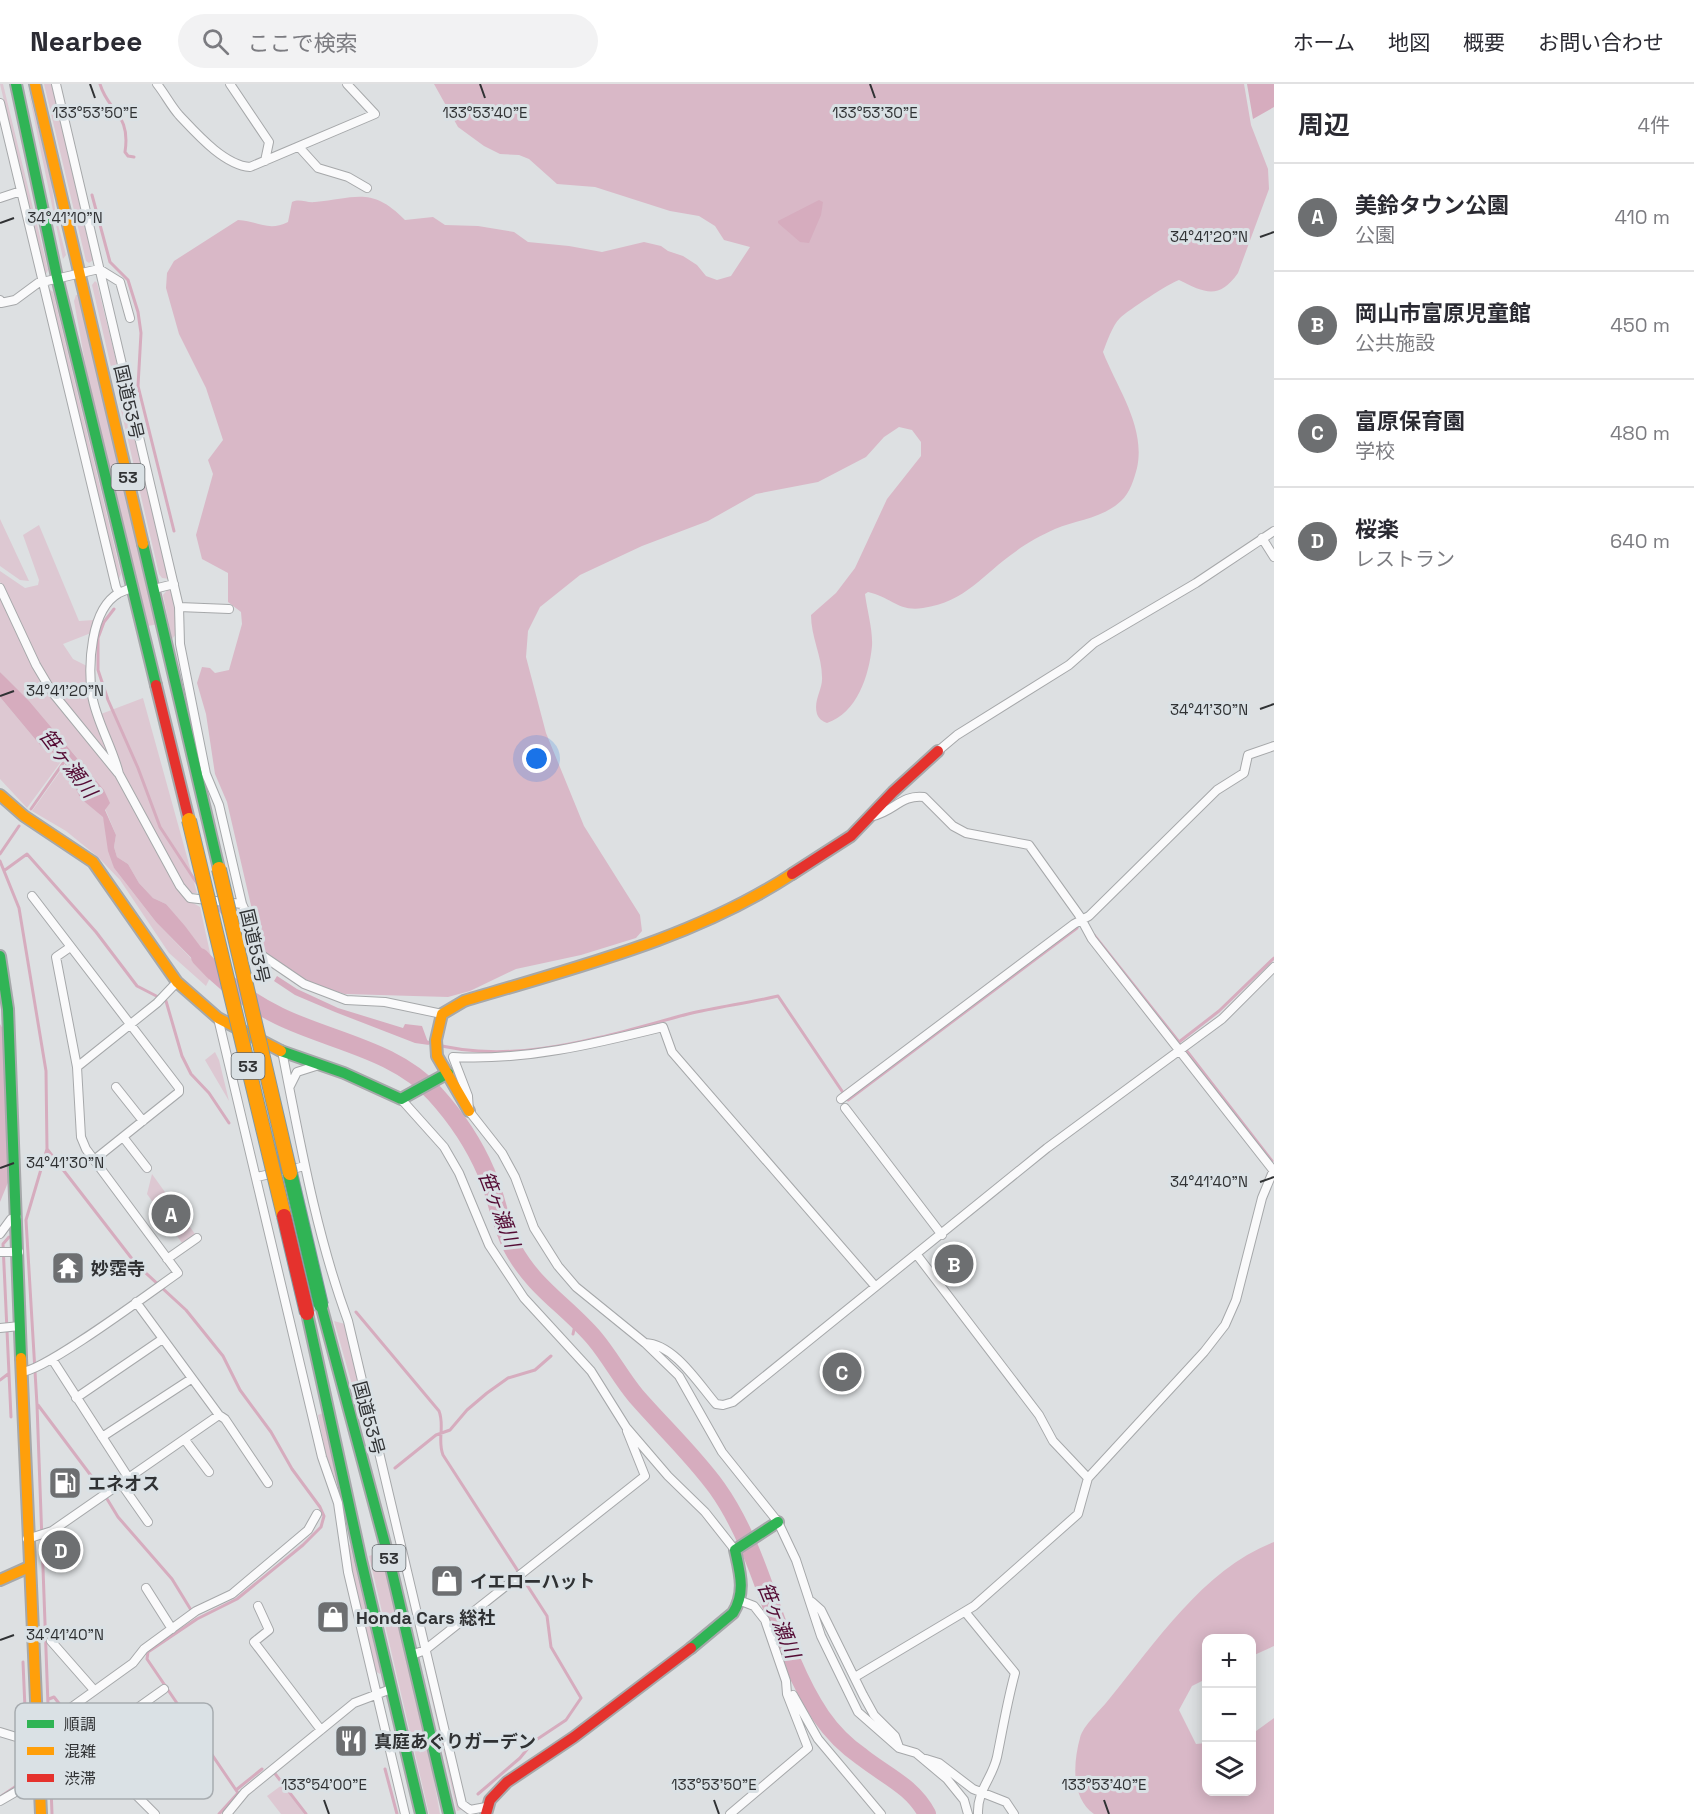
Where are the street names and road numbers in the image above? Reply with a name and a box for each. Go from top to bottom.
street label: 国道53号 [109,363,149,441]
road number: 53 [112,464,144,490]
street label: 国道53号 [235,907,275,985]
road number: 53 [232,1053,264,1079]
street label: 国道53号 [348,1378,390,1458]
road number: 53 [372,1545,406,1571]

